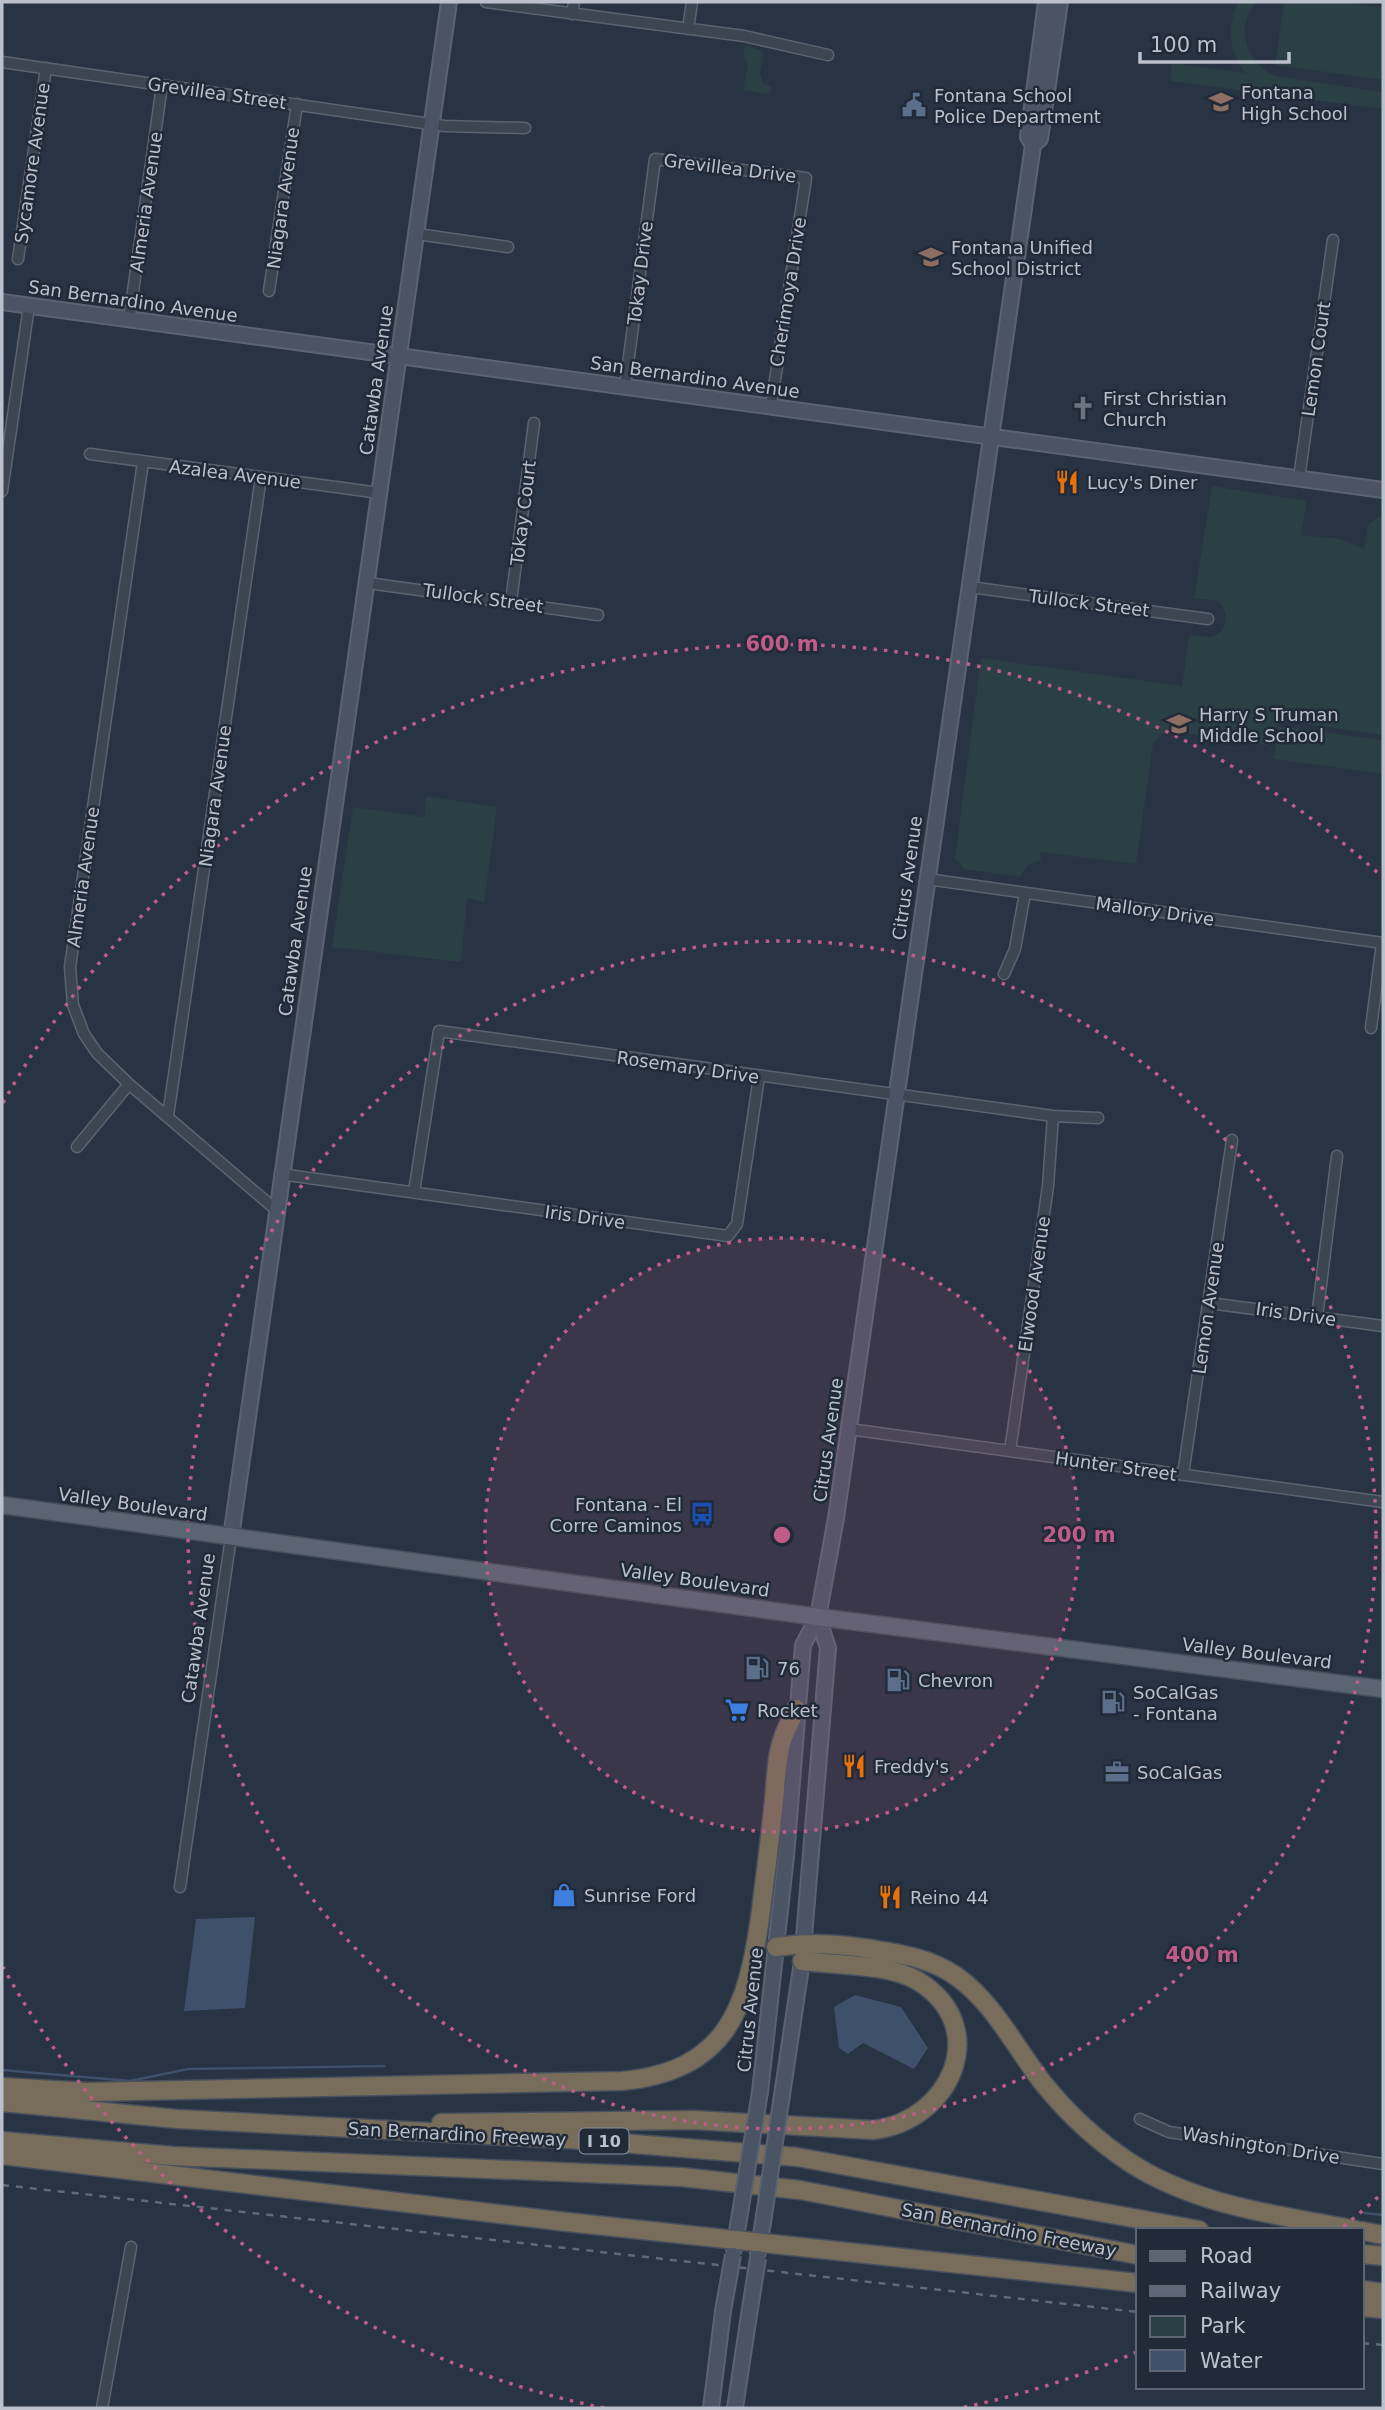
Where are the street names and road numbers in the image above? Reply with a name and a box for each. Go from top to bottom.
street label: Grevillea Street [146,73,288,113]
street label: Sycamore Avenue [10,81,54,245]
street label: Niagara Avenue [263,126,303,270]
street label: Almeria Avenue [126,130,166,274]
street label: Grevillea Drive [662,149,798,187]
street label: Cherimoya Drive [766,216,810,368]
street label: Tokay Drive [623,220,657,327]
street label: San Bernardino Avenue [27,276,239,326]
street label: Lemon Court [1298,300,1334,418]
street label: Catawba Avenue [355,304,397,456]
street label: San Bernardino Avenue [589,352,801,402]
street label: Azalea Avenue [168,456,302,492]
street label: Tokay Court [506,459,540,568]
street label: Tullock Street [420,579,545,617]
street label: Tullock Street [1026,585,1151,621]
street label: Niagara Avenue [195,724,235,868]
street label: Almeria Avenue [63,805,103,949]
street label: Citrus Avenue [888,814,926,942]
street label: Catawba Avenue [274,865,316,1017]
street label: Mallory Drive [1094,892,1216,930]
street label: Rosemary Drive [615,1047,761,1087]
street label: Iris Drive [544,1201,626,1233]
street label: Elwood Avenue [1014,1215,1054,1353]
street label: Lemon Avenue [1188,1241,1228,1375]
street label: Iris Drive [1255,1298,1337,1330]
street label: Citrus Avenue [809,1376,847,1504]
street label: Hunter Street [1054,1447,1178,1485]
street label: Valley Boulevard [57,1483,209,1525]
street label: Catawba Avenue [177,1552,219,1704]
street label: Valley Boulevard [619,1559,771,1601]
street label: Valley Boulevard [1181,1633,1333,1673]
street label: Citrus Avenue [733,1947,767,2073]
street label: San Bernardino Freeway [347,2118,567,2150]
street label: Washington Drive [1181,2122,1341,2168]
road number: I 10 [580,2128,628,2154]
street label: San Bernardino Freeway [900,2199,1119,2261]

